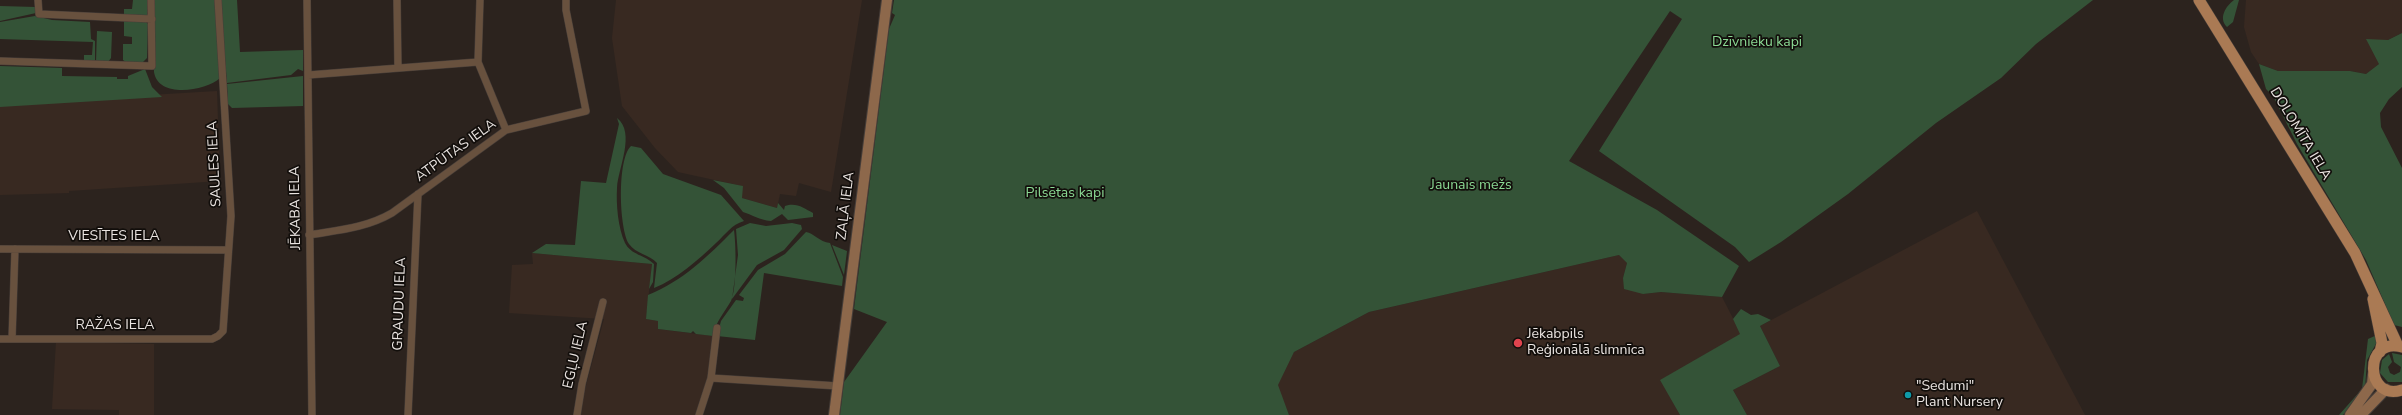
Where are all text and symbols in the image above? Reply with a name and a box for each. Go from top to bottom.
park label: Dzīvnieku kapi [1712,35,1802,51]
street label: DOLOMĪTA IELA [2266,85,2334,183]
street label: ATPŪTAS IELA [412,116,500,186]
street label: SAULES IELA [204,121,226,207]
street label: JĒKABA IELA [287,166,305,250]
street label: ZAĻĀ IELA [833,171,859,241]
park label: Jaunais mežs [1430,178,1512,194]
park label: Pilsētas kapi [1026,186,1104,202]
street label: VIESĪTES IELA [68,229,160,245]
street label: GRAUDU IELA [390,257,410,351]
street label: RAŽAS IELA [76,318,154,334]
street label: EGĻU IELA [560,320,592,390]
place label: Jēkabpils Reģionālā slimnīca [1527,327,1645,360]
marker: Jēkabpils Reģionālā slimnīca [1512,337,1524,349]
place label: "Sedumi" Plant Nursery [1916,379,2003,412]
marker: "Sedumi" Plant Nursery [1903,390,1913,400]

